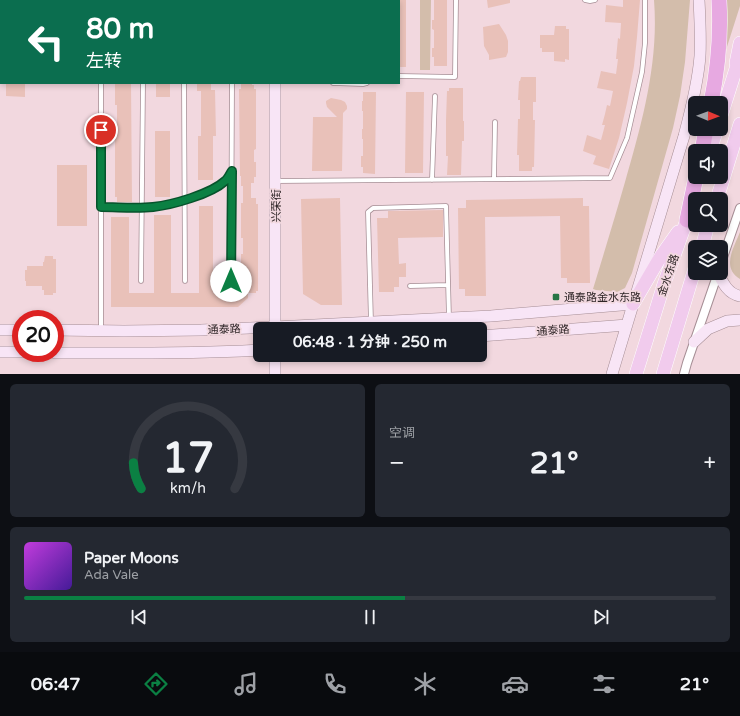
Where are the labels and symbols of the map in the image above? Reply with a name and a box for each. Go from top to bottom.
north arrow [688,96,728,136]
pin [84,113,118,147]
street label: 兴荣街 [270,190,283,223]
street label: 金水东路 [655,252,682,298]
position arrow [210,260,252,302]
place label: 通泰路金水东路 [564,291,641,304]
marker: 通泰路金水东路 [551,292,561,302]
speed limit sign: 20 [12,310,64,362]
street label: 通泰路 [207,322,241,337]
street label: 通泰路 [536,323,570,338]

